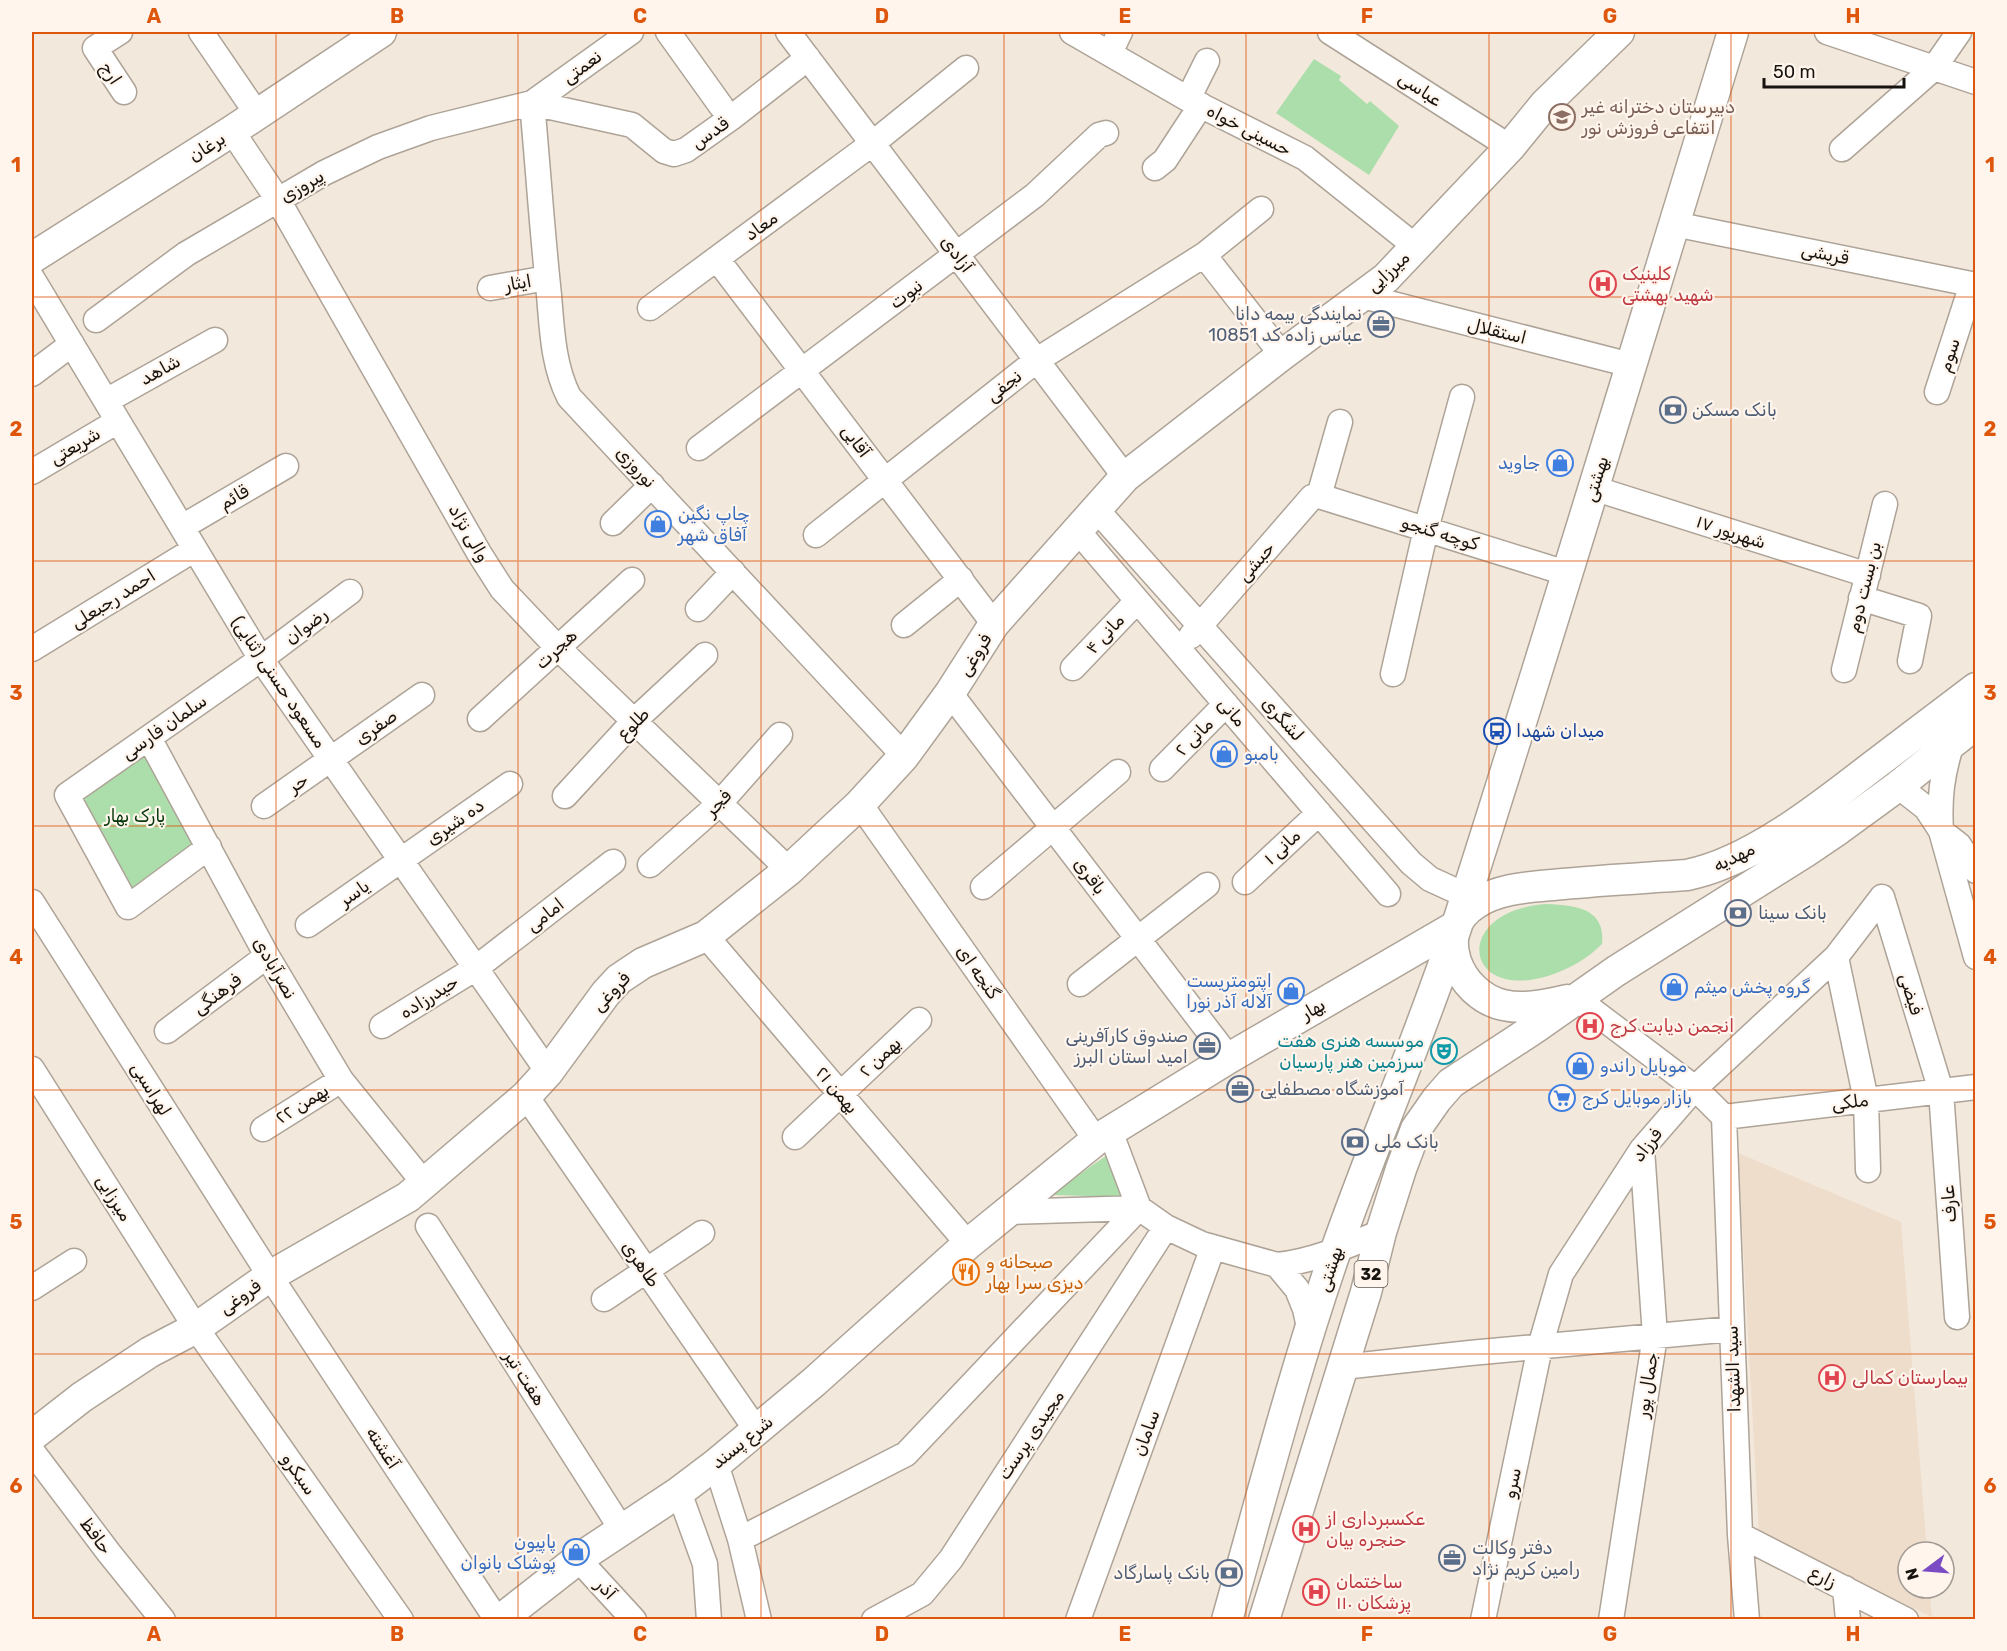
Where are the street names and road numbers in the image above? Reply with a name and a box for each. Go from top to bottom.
street label: نعمتی [558,45,606,89]
street label: ارج [95,58,126,89]
street label: عباسی [1394,67,1446,111]
street label: حسینی خواه [1203,99,1295,161]
street label: قدس [687,112,733,154]
street label: برغان [185,127,229,167]
street label: پیروزی [276,165,328,208]
street label: معاد [740,207,782,245]
street label: آزادی [936,231,979,278]
street label: قریشی [1799,239,1851,269]
street label: میرزایی [1362,247,1414,297]
street label: ایثار [502,270,533,296]
street label: نبوت [885,274,927,314]
street label: استقلال [1465,313,1529,349]
street label: سوم [1933,335,1965,375]
street label: شاهد [136,350,184,390]
street label: نجفی [982,365,1026,407]
street label: آقایی [836,420,876,463]
street label: شریعتی [46,422,104,470]
street label: نوروزی [611,442,661,492]
street label: بهشتی [1579,453,1613,505]
street label: قائم [215,480,253,515]
street label: والی نژاد [444,500,494,566]
street label: ۱۷ شهریور [1693,510,1769,554]
street label: کوچه گنجو [1399,511,1481,555]
street label: حبشی [1233,537,1279,587]
street label: بن بست دوم [1842,539,1886,635]
street label: احمد رجبعلی [66,564,160,634]
street label: رضوان [280,603,332,649]
street label: مانی ۴ [1081,609,1129,659]
street label: مسعود حسنی (ثنایی) [227,612,331,752]
street label: هجرت [530,624,582,674]
street label: فروغی [953,630,997,680]
street label: سلمان فارسی [117,689,211,765]
street label: لشگری [1257,692,1309,746]
street label: مانی [1213,693,1251,731]
street label: طلوع [612,703,655,746]
street label: صفری [351,705,401,749]
street label: مانی ۲ [1170,713,1218,761]
street label: حر [283,768,312,798]
street label: فجر [699,785,736,822]
street label: ده شیری [422,794,488,850]
street label: مانی ۱ [1259,825,1305,869]
street label: مهدیه [1709,837,1759,876]
street label: باقری [1069,853,1111,899]
street label: یاسر [334,875,374,912]
street label: امامی [521,893,569,937]
street label: نصرآبادی [248,933,302,1003]
street label: گنجه ای [952,941,1004,1003]
street label: فروغی [587,968,635,1016]
street label: فرهنگی [188,969,246,1019]
street label: حیدرزاده [396,970,462,1024]
street label: فیضی [1894,971,1928,1017]
street label: بهار [1296,993,1329,1025]
street label: بهمن ۲ [854,1032,906,1082]
street label: لهراسبی [126,1058,176,1120]
street label: ۲۱ بهمن [811,1062,863,1118]
street label: ۲۲ بهمن [271,1079,333,1129]
street label: ملکی [1830,1089,1870,1115]
street label: فرزاد [1627,1124,1667,1166]
street label: میرزایی [91,1171,137,1225]
street label: عارف [1937,1184,1961,1223]
street label: طاهری [617,1236,665,1292]
street label: بهشتى [1312,1243,1348,1295]
road number: 32 [1354,1261,1388,1287]
street label: فروغی [215,1275,265,1319]
street label: سید الشهدا [1720,1325,1746,1413]
street label: هفت تیر [499,1345,551,1410]
street label: جمال پور [1631,1351,1664,1420]
street label: مجیدی پرست [993,1386,1070,1484]
street label: سامان [1128,1407,1164,1459]
street label: شرع پسند [707,1410,778,1474]
street label: آغشته [361,1423,405,1474]
street label: سبکرو [277,1449,321,1499]
street label: سرو [1498,1466,1526,1500]
street label: حافظ [75,1513,117,1559]
street label: زارع [1806,1561,1840,1594]
street label: آذر [590,1573,622,1605]

